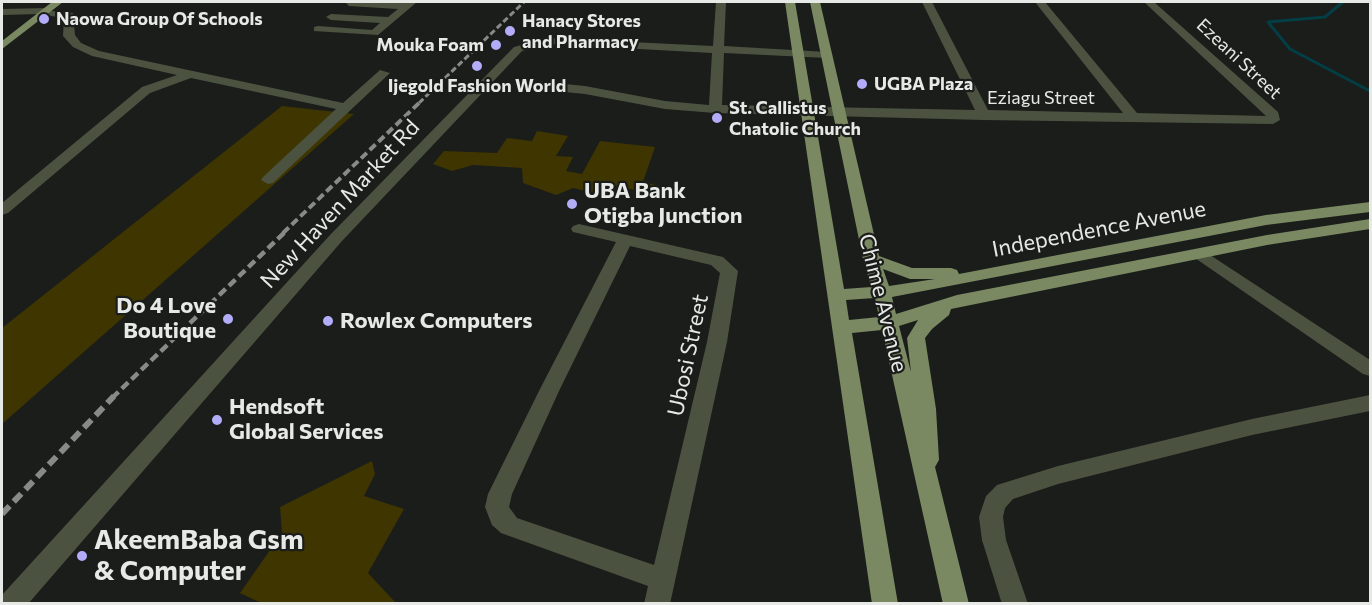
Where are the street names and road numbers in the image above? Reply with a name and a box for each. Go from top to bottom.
street label: Ezeani Street [1192,14,1286,104]
street label: Eziagu Street [987,87,1095,109]
street label: New Haven Market Rd [255,114,425,294]
street label: Independence Avenue [990,195,1208,263]
street label: Chime Avenue [853,231,913,375]
street label: Ubosi Street [662,292,714,418]

